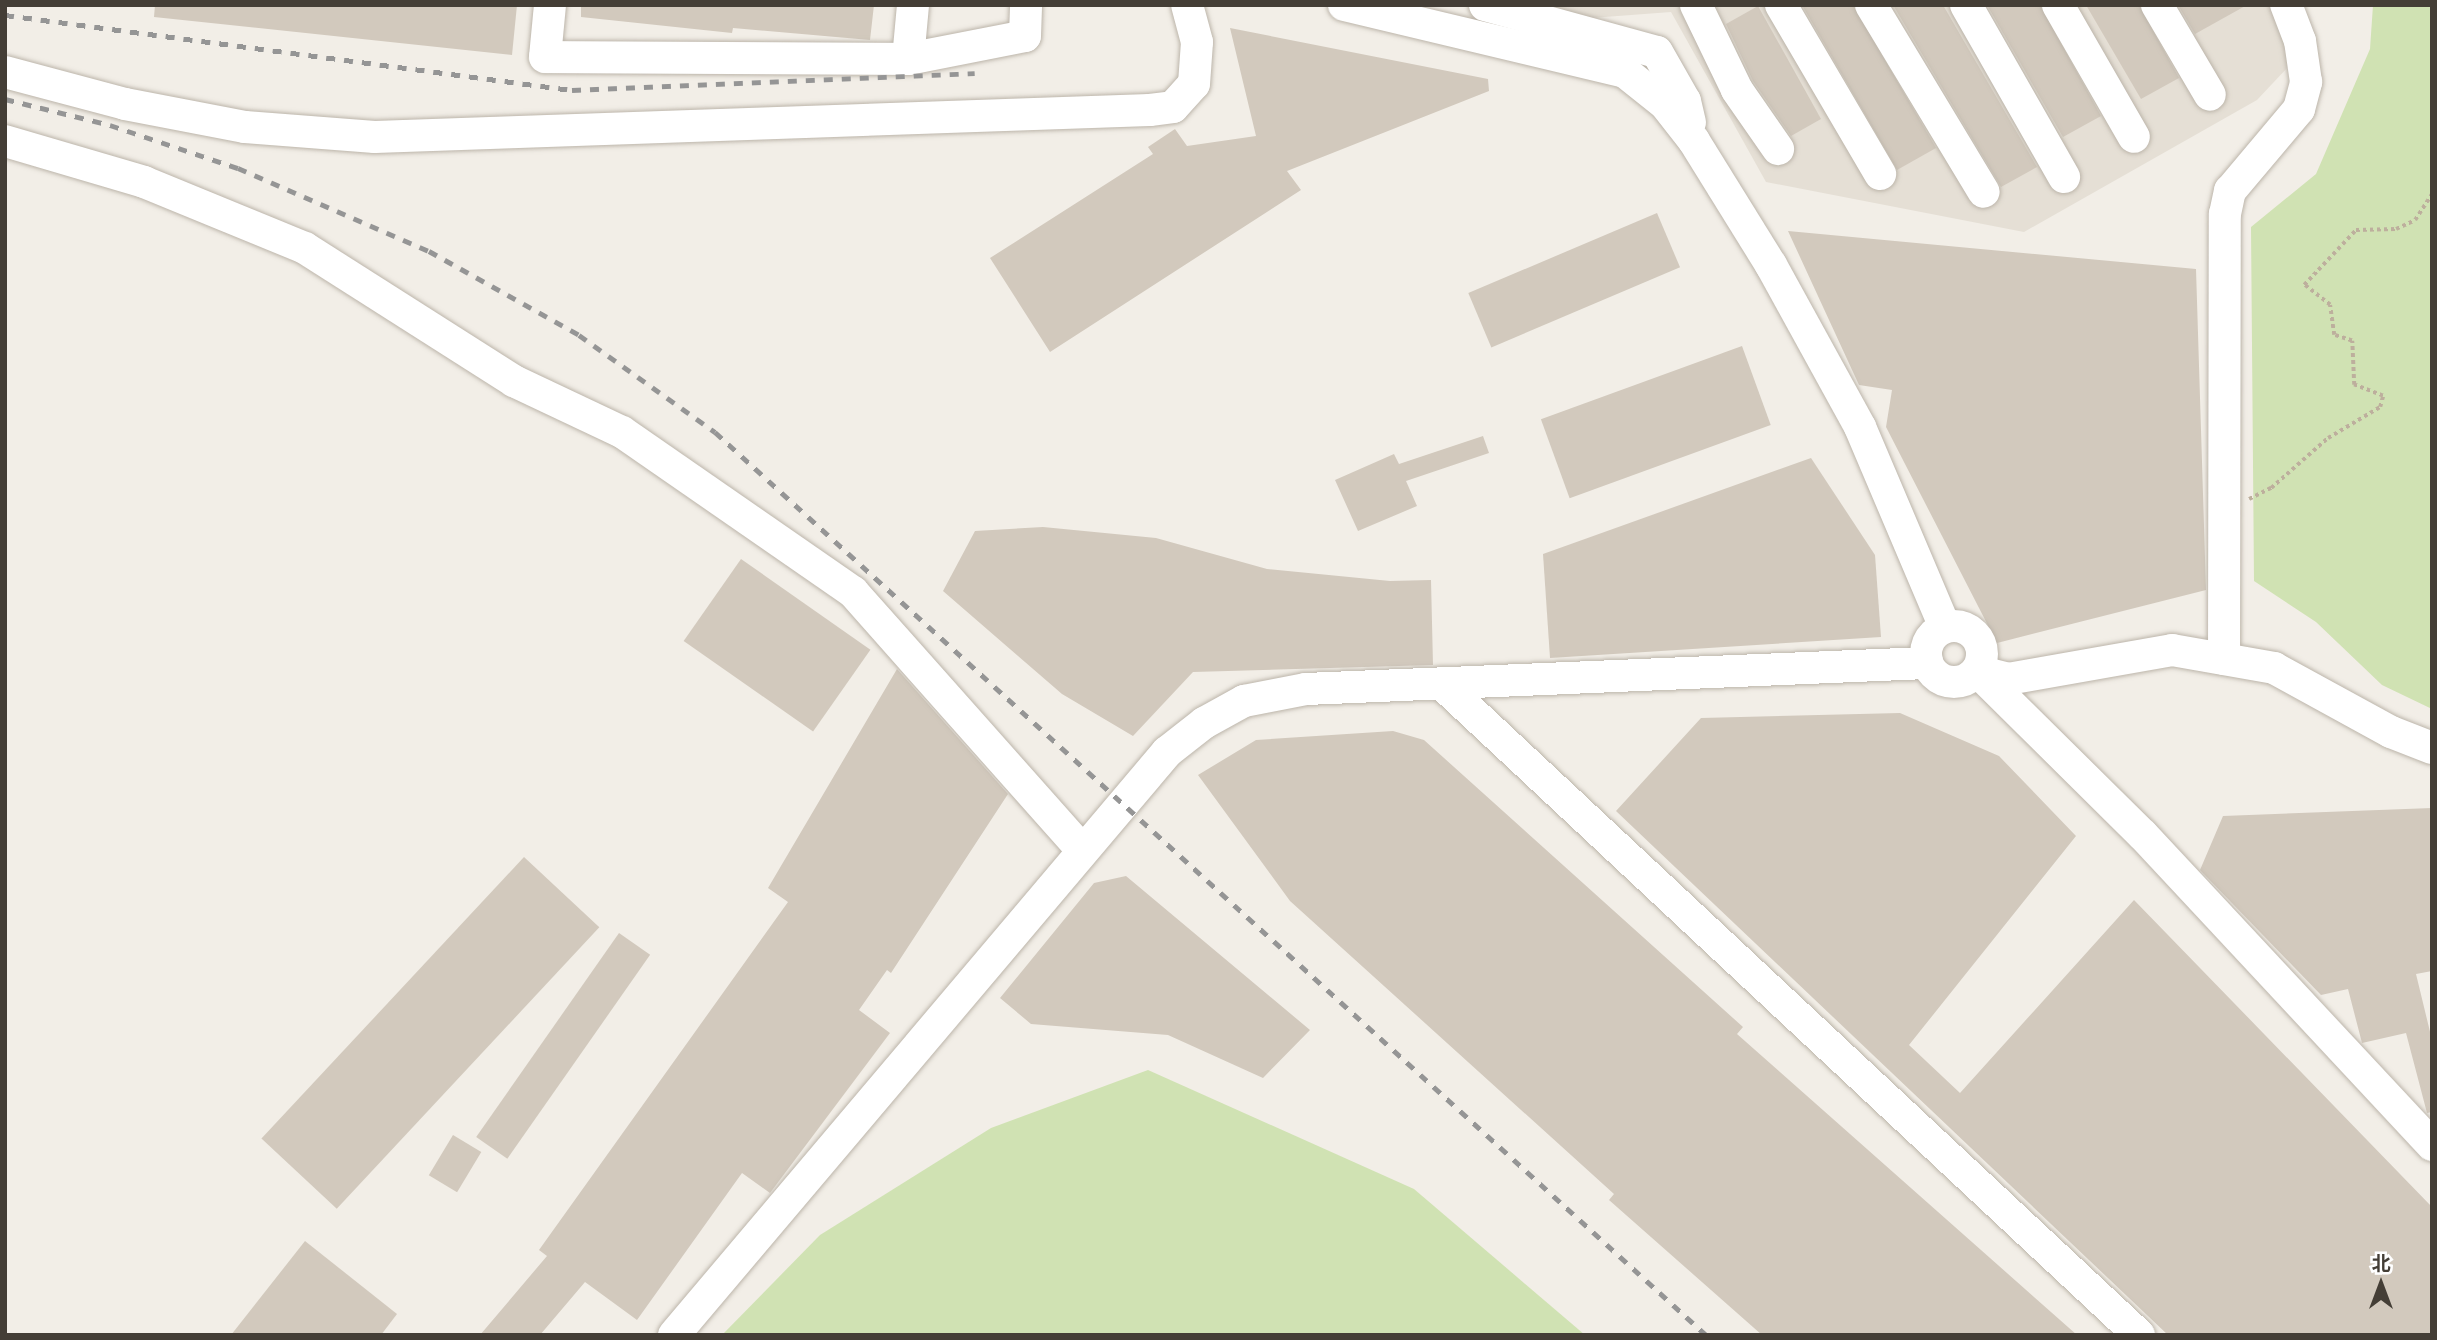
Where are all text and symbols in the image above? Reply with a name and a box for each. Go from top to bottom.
north arrow [2346,1249,2416,1319]
text: 北 [2371,1251,2391,1274]

